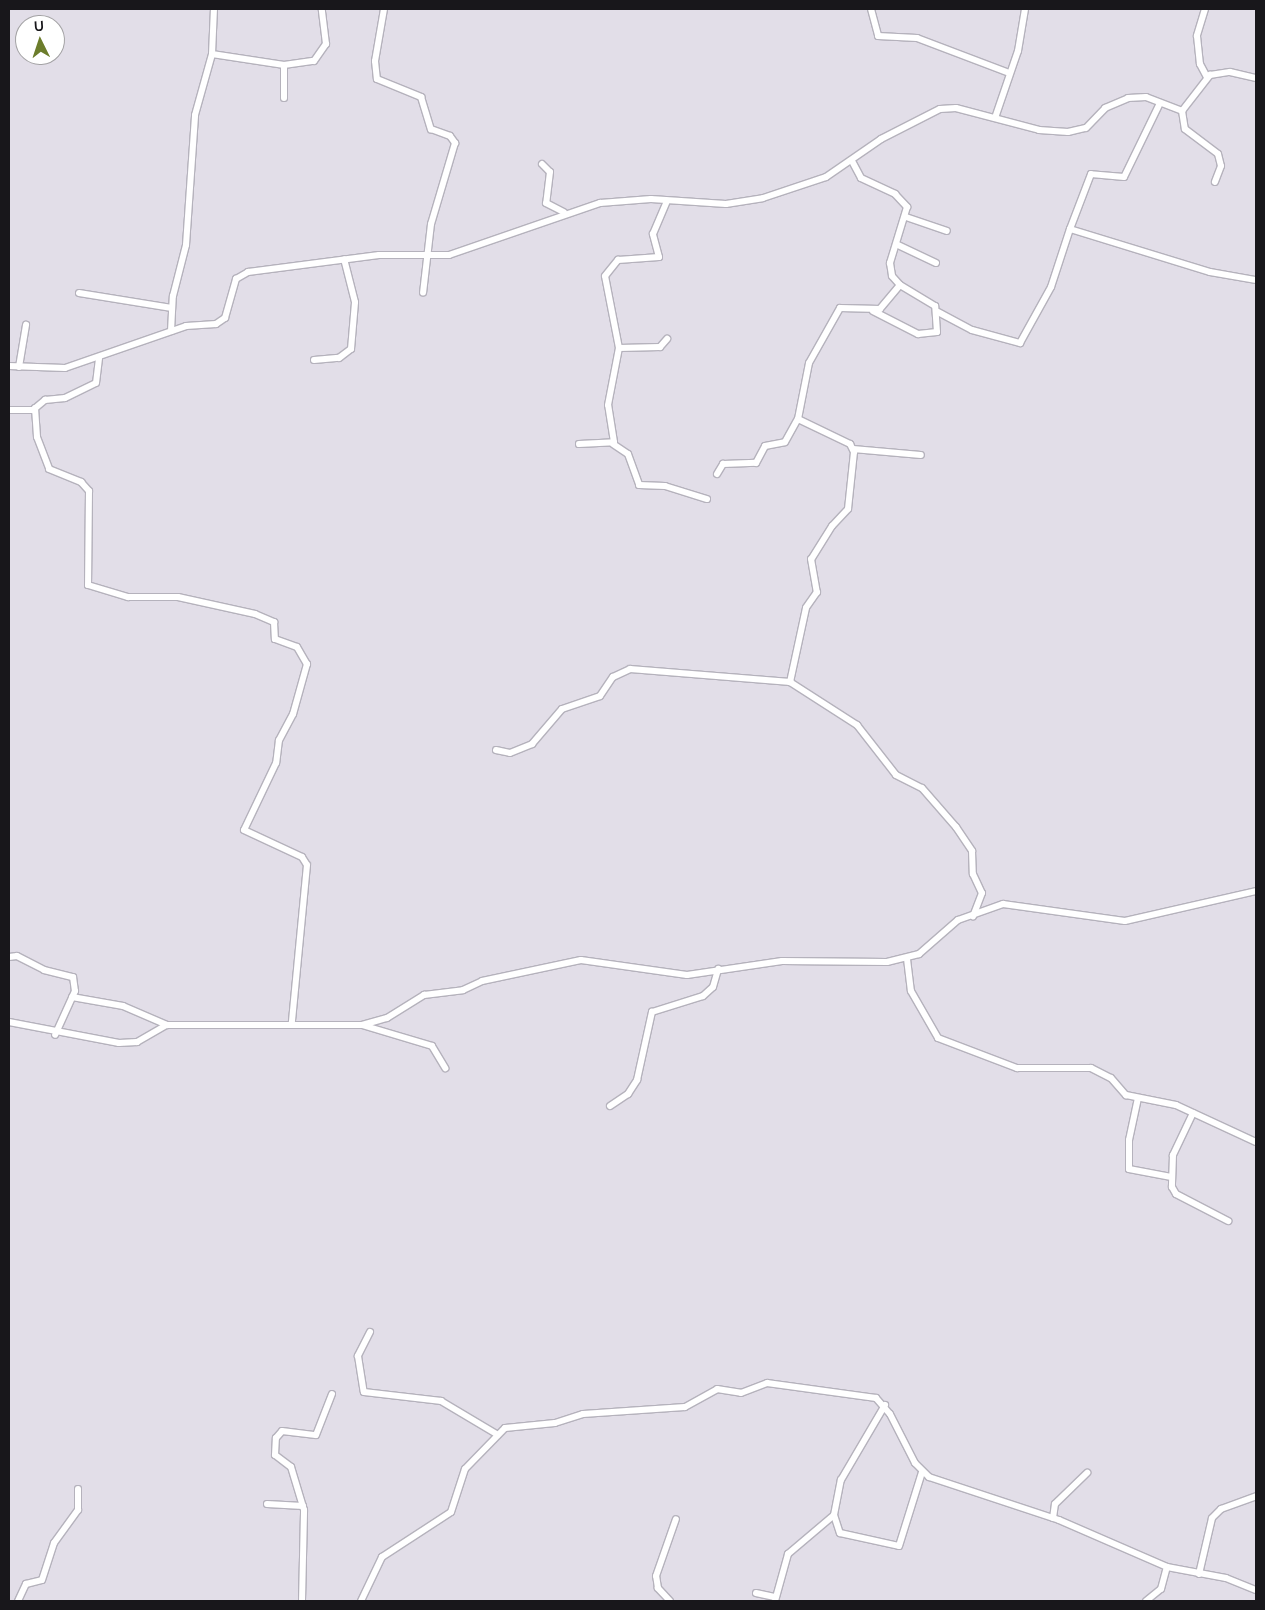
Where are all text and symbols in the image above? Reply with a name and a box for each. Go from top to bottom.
north arrow [15,15,65,65]
text: U [33,17,45,35]

